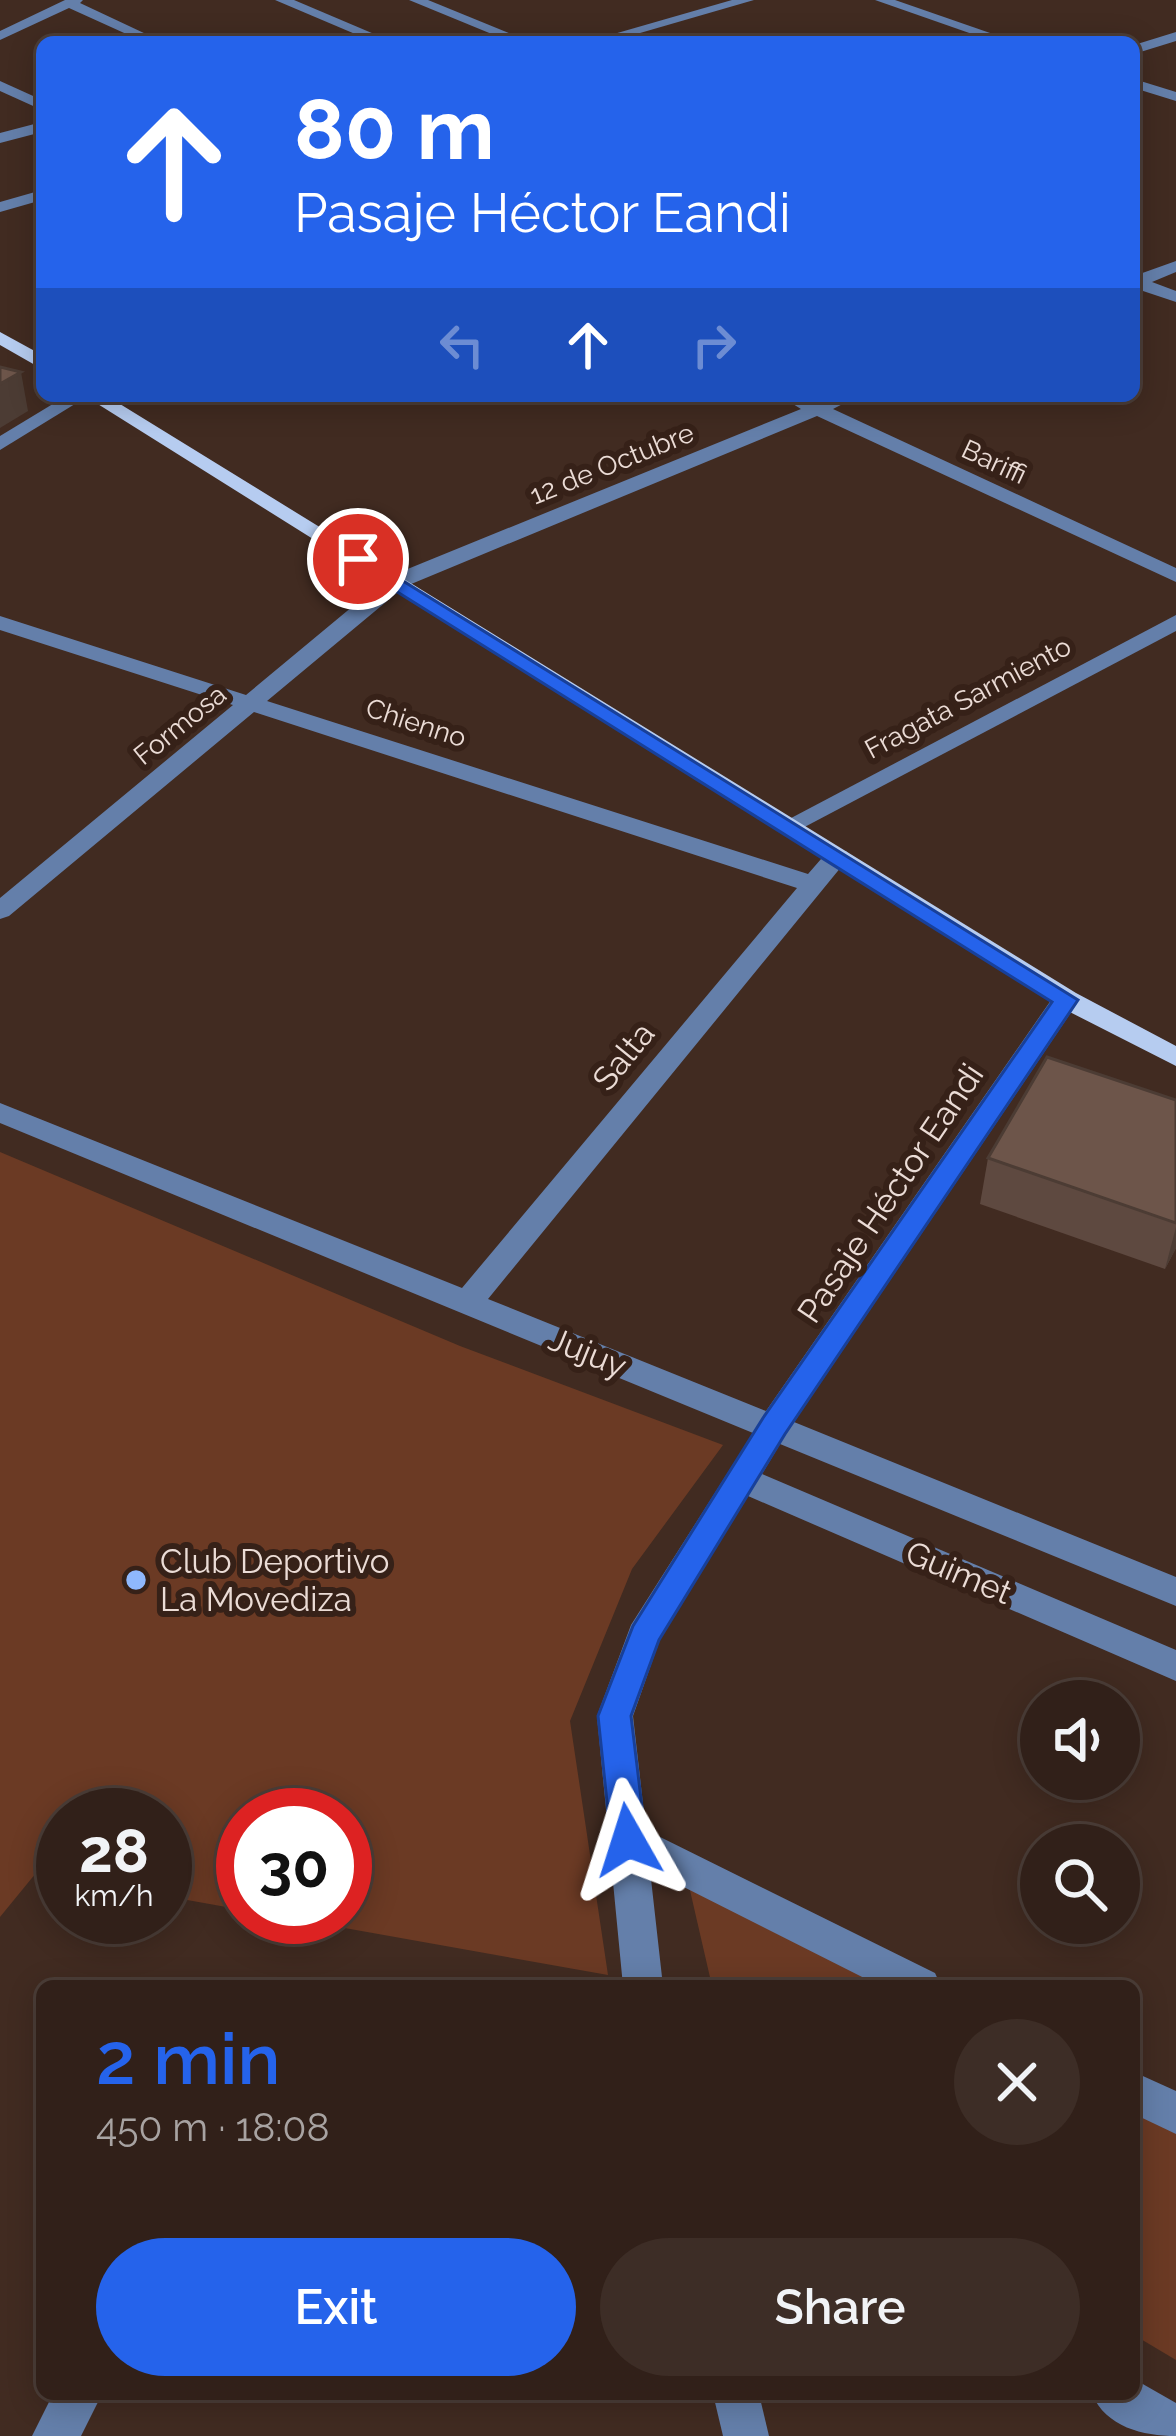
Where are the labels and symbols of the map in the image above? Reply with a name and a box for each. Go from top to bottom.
street label: 12 de Octubre [525,417,698,510]
street label: Bariffi [957,433,1032,490]
pin [307,508,409,610]
street label: Fragata Sarmiento [860,630,1076,765]
street label: Formosa [127,678,232,771]
street label: Chienno [362,692,470,753]
street label: Salta [584,1014,662,1098]
street label: Pasaje Héctor Eandi [789,1057,991,1330]
street label: Jujuy [543,1319,632,1386]
street label: Guimet [900,1533,1018,1612]
place label: Club Deportivo La Movediza [160,1542,389,1619]
marker: Club Deportivo La Movediza [123,1567,149,1593]
position arrow [565,1777,691,1903]
speed limit sign: 30 [216,1788,372,1944]

